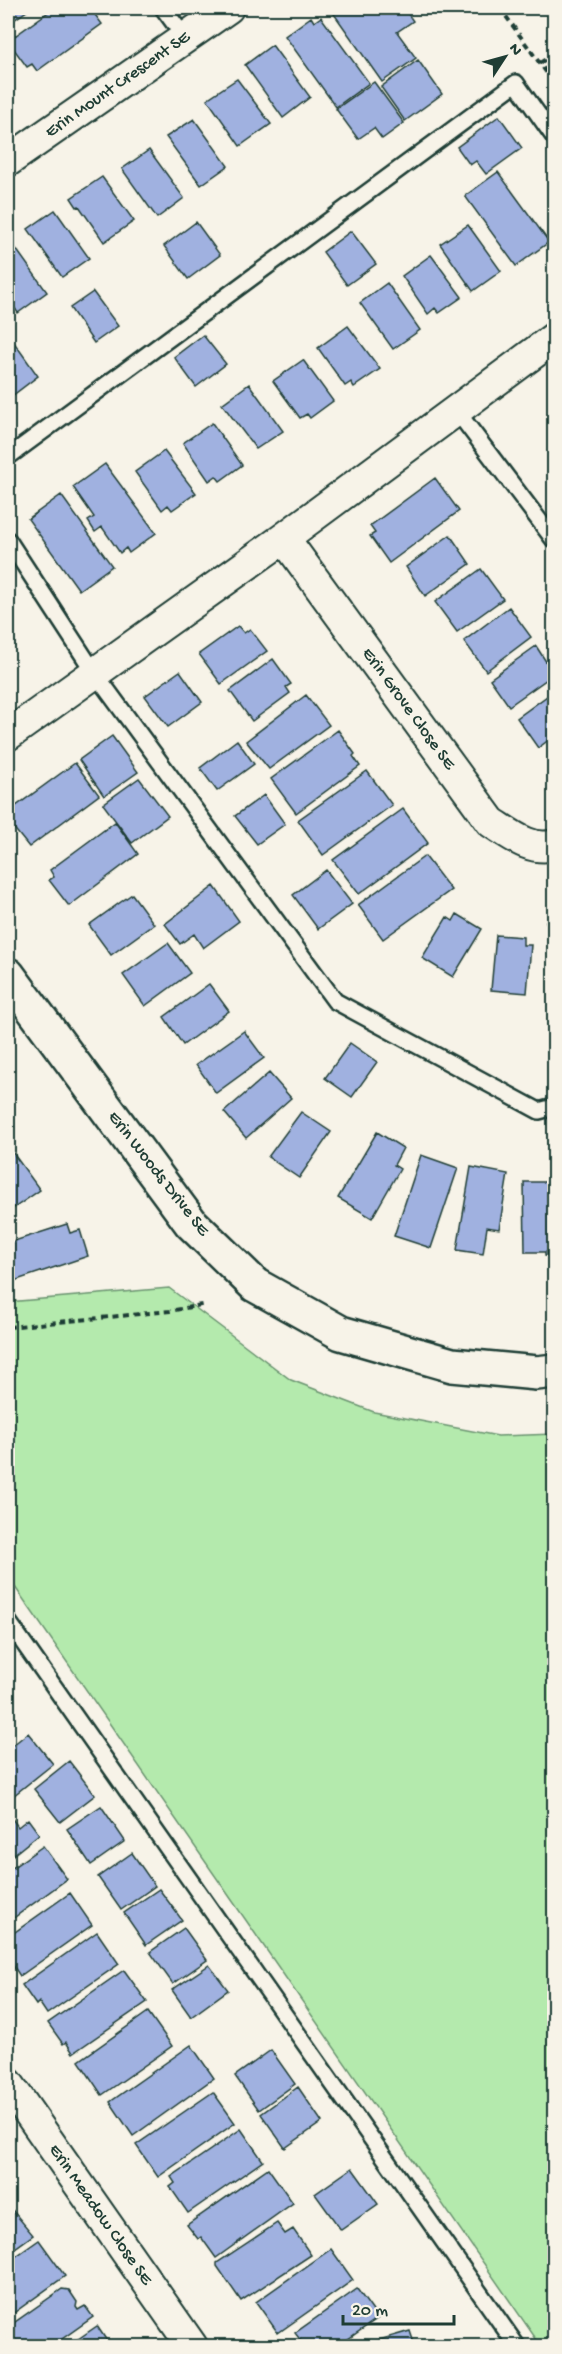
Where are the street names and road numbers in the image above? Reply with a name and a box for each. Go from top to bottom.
street label: Erin Mount Crescent SE [42,27,195,143]
street label: Erin Grove Close SE [357,644,460,775]
street label: Erin Woods Drive SE [103,1107,214,1241]
street label: Erin Meadow Close SE [44,2141,157,2290]

